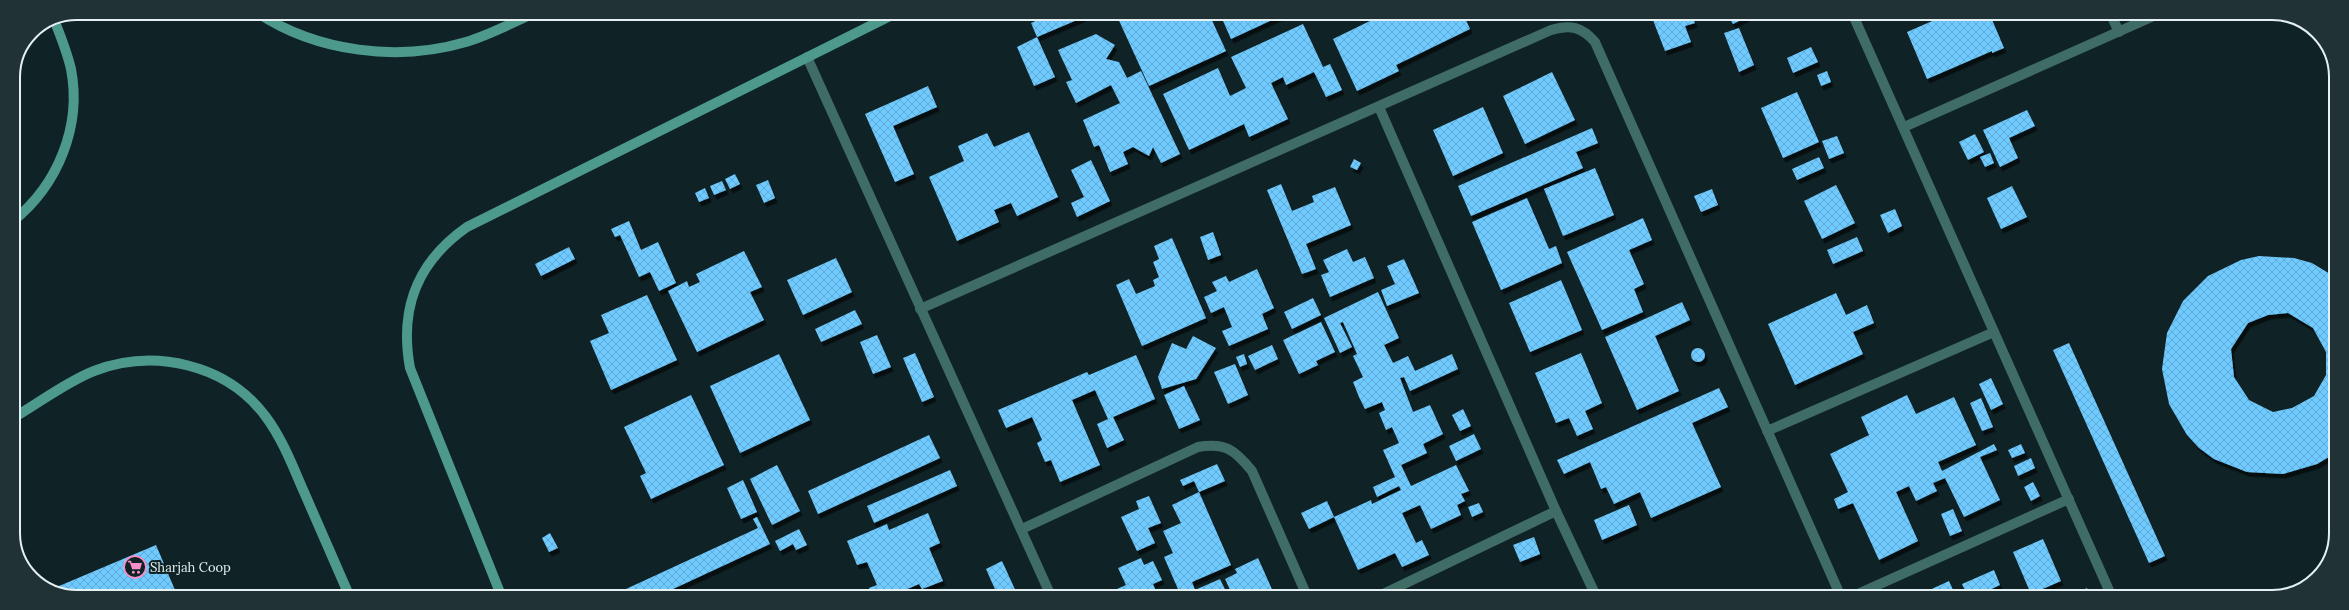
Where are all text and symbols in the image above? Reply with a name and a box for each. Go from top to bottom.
supermarket icon: Sharjah Coop [122,554,148,580]
place label: Sharjah Coop [150,559,231,576]

